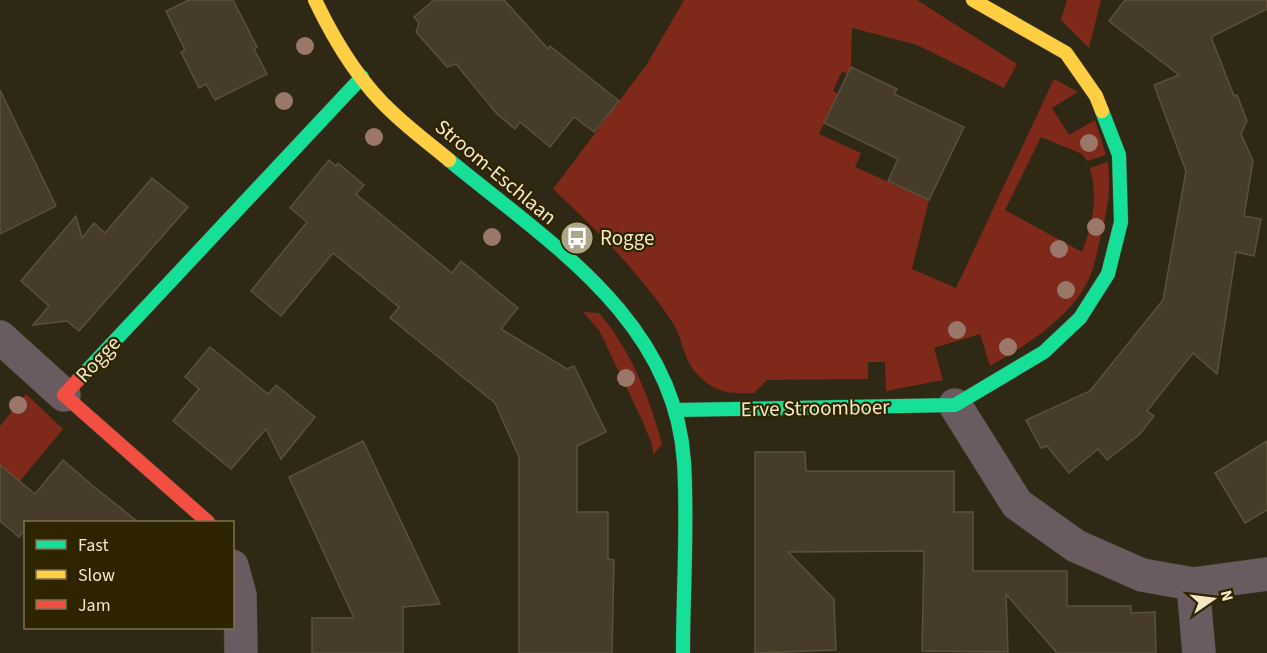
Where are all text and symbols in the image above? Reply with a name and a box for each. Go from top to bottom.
street label: Stroom-Eschlaan [429,112,563,232]
bus stop icon: Rogge [559,220,595,256]
place label: Rogge [600,223,654,253]
street label: Rogge [68,329,128,389]
street label: Erve Stroomboer [740,392,890,424]
legend [24,521,234,629]
text: Fast [78,533,109,558]
text: Slow [78,563,115,588]
north arrow [1183,569,1243,629]
text: N [1215,588,1239,603]
text: Jam [78,593,111,618]

